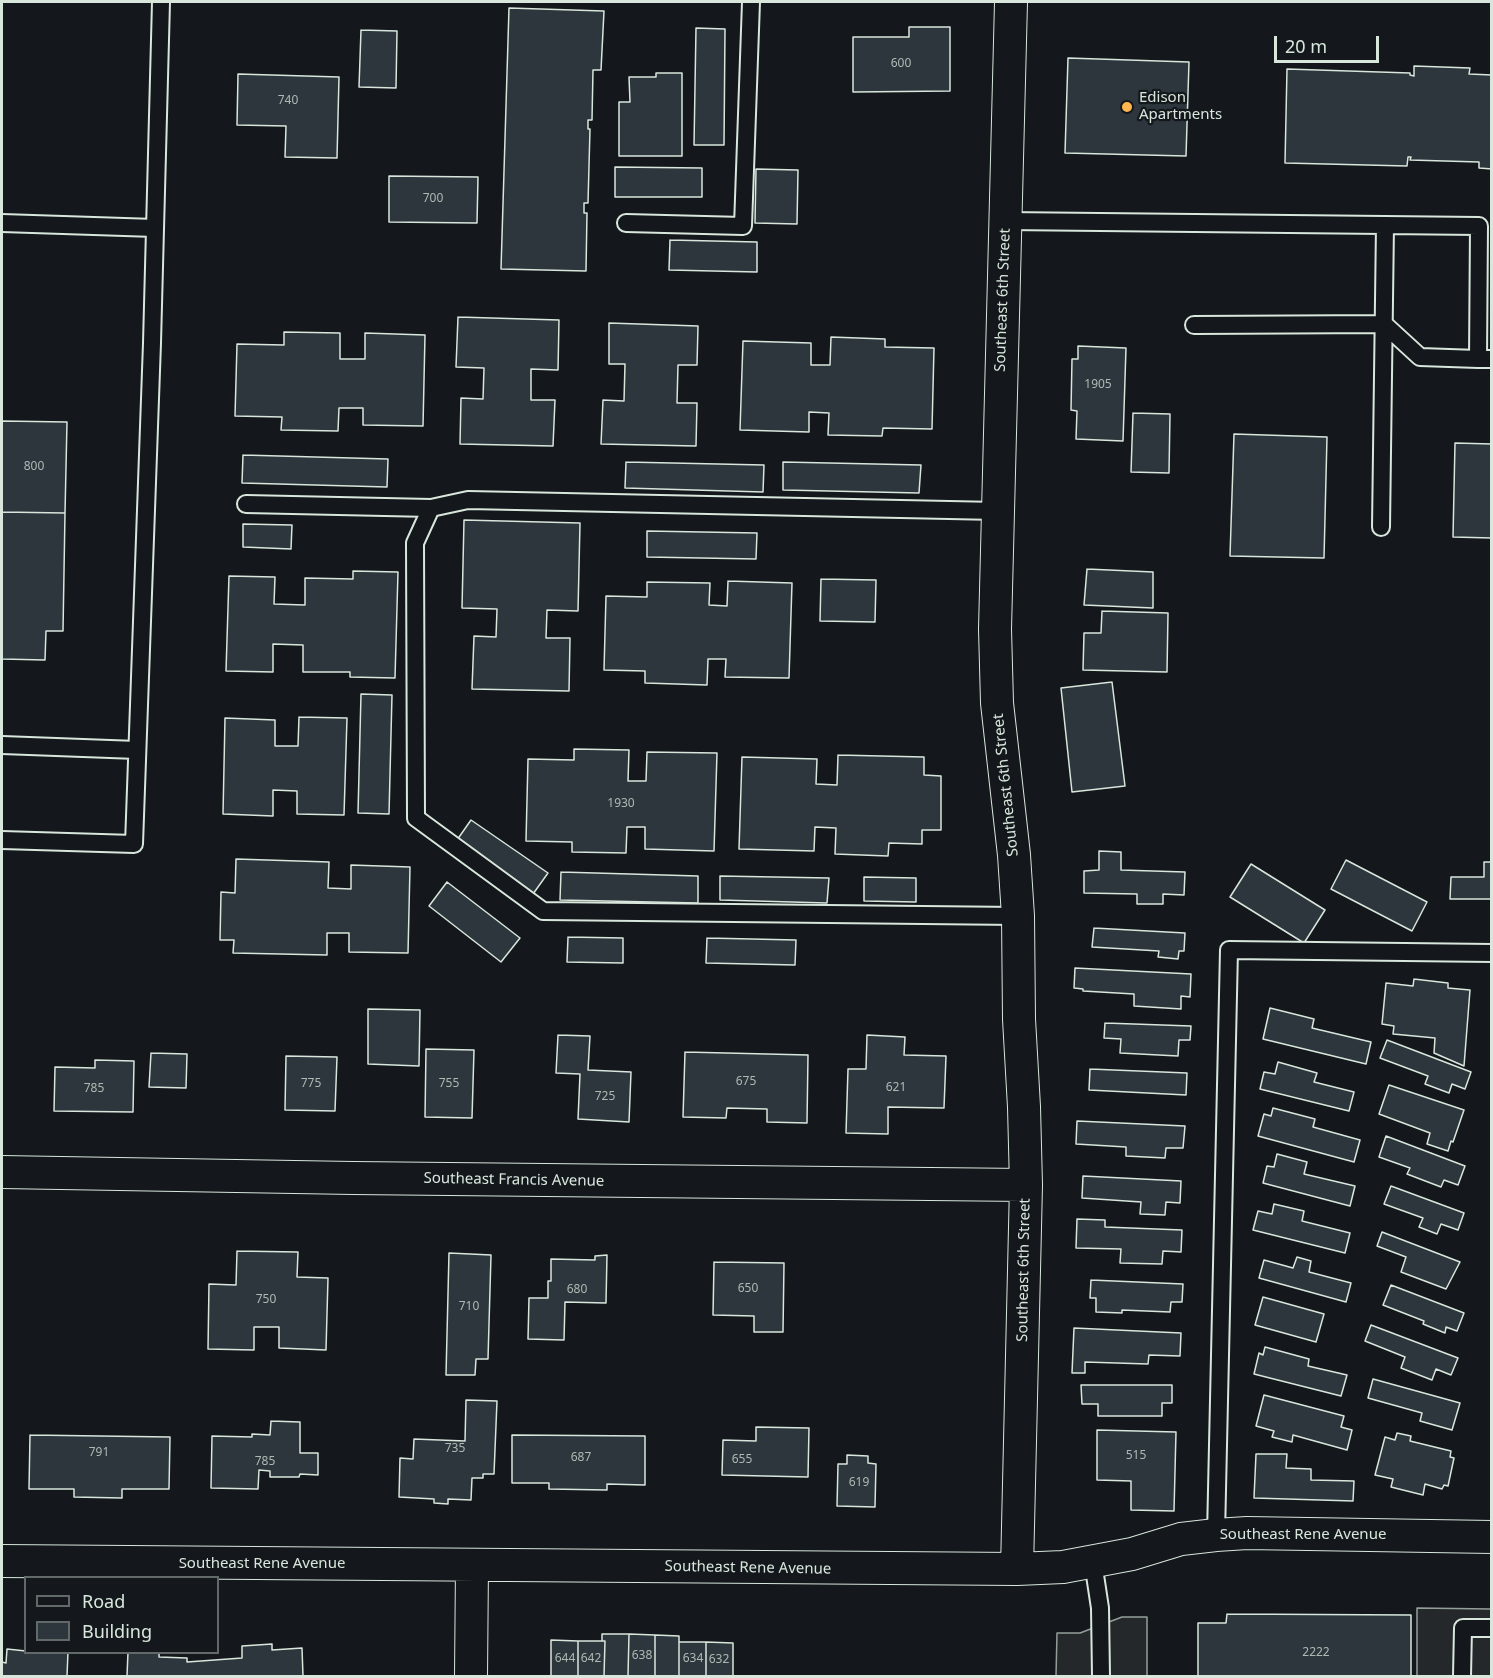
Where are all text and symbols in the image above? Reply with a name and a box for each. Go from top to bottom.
scale bar [1277,24,1382,62]
text: 20 m [1285,34,1327,58]
house number: 600 [891,57,911,71]
place label: Edison Apartments [1139,89,1222,124]
house number: 740 [278,94,298,108]
marker: Edison Apartments [1120,100,1134,114]
house number: 700 [423,192,443,206]
street label: Southeast 6th Street [991,228,1015,372]
house number: 1905 [1084,378,1112,392]
house number: 800 [24,460,44,474]
street label: Southeast 6th Street [990,713,1022,857]
house number: 1930 [607,797,635,811]
house number: 675 [736,1075,756,1089]
house number: 775 [301,1077,321,1091]
house number: 755 [439,1077,459,1091]
house number: 621 [886,1081,906,1095]
house number: 785 [84,1082,104,1096]
house number: 725 [595,1090,615,1104]
street label: Southeast Francis Avenue [423,1169,605,1191]
street label: Southeast 6th Street [1014,1198,1034,1342]
house number: 650 [738,1282,758,1296]
house number: 680 [567,1283,587,1297]
house number: 750 [256,1293,276,1307]
house number: 710 [459,1300,479,1314]
house number: 735 [445,1442,465,1456]
house number: 791 [89,1446,109,1460]
house number: 515 [1126,1449,1146,1463]
house number: 687 [571,1451,591,1465]
house number: 655 [732,1453,752,1467]
house number: 785 [255,1455,275,1469]
house number: 619 [849,1476,869,1490]
street label: Southeast Rene Avenue [1220,1526,1386,1544]
street label: Southeast Rene Avenue [179,1555,345,1573]
street label: Southeast Rene Avenue [664,1558,832,1578]
legend [24,1576,219,1654]
text: Road [82,1589,125,1613]
text: Building [82,1619,152,1643]
house number: 2222 [1302,1646,1330,1660]
house number: 638 [632,1649,652,1663]
house number: 644 [555,1652,575,1666]
house number: 642 [581,1652,601,1666]
house number: 634 [683,1652,703,1666]
house number: 632 [709,1653,729,1667]

